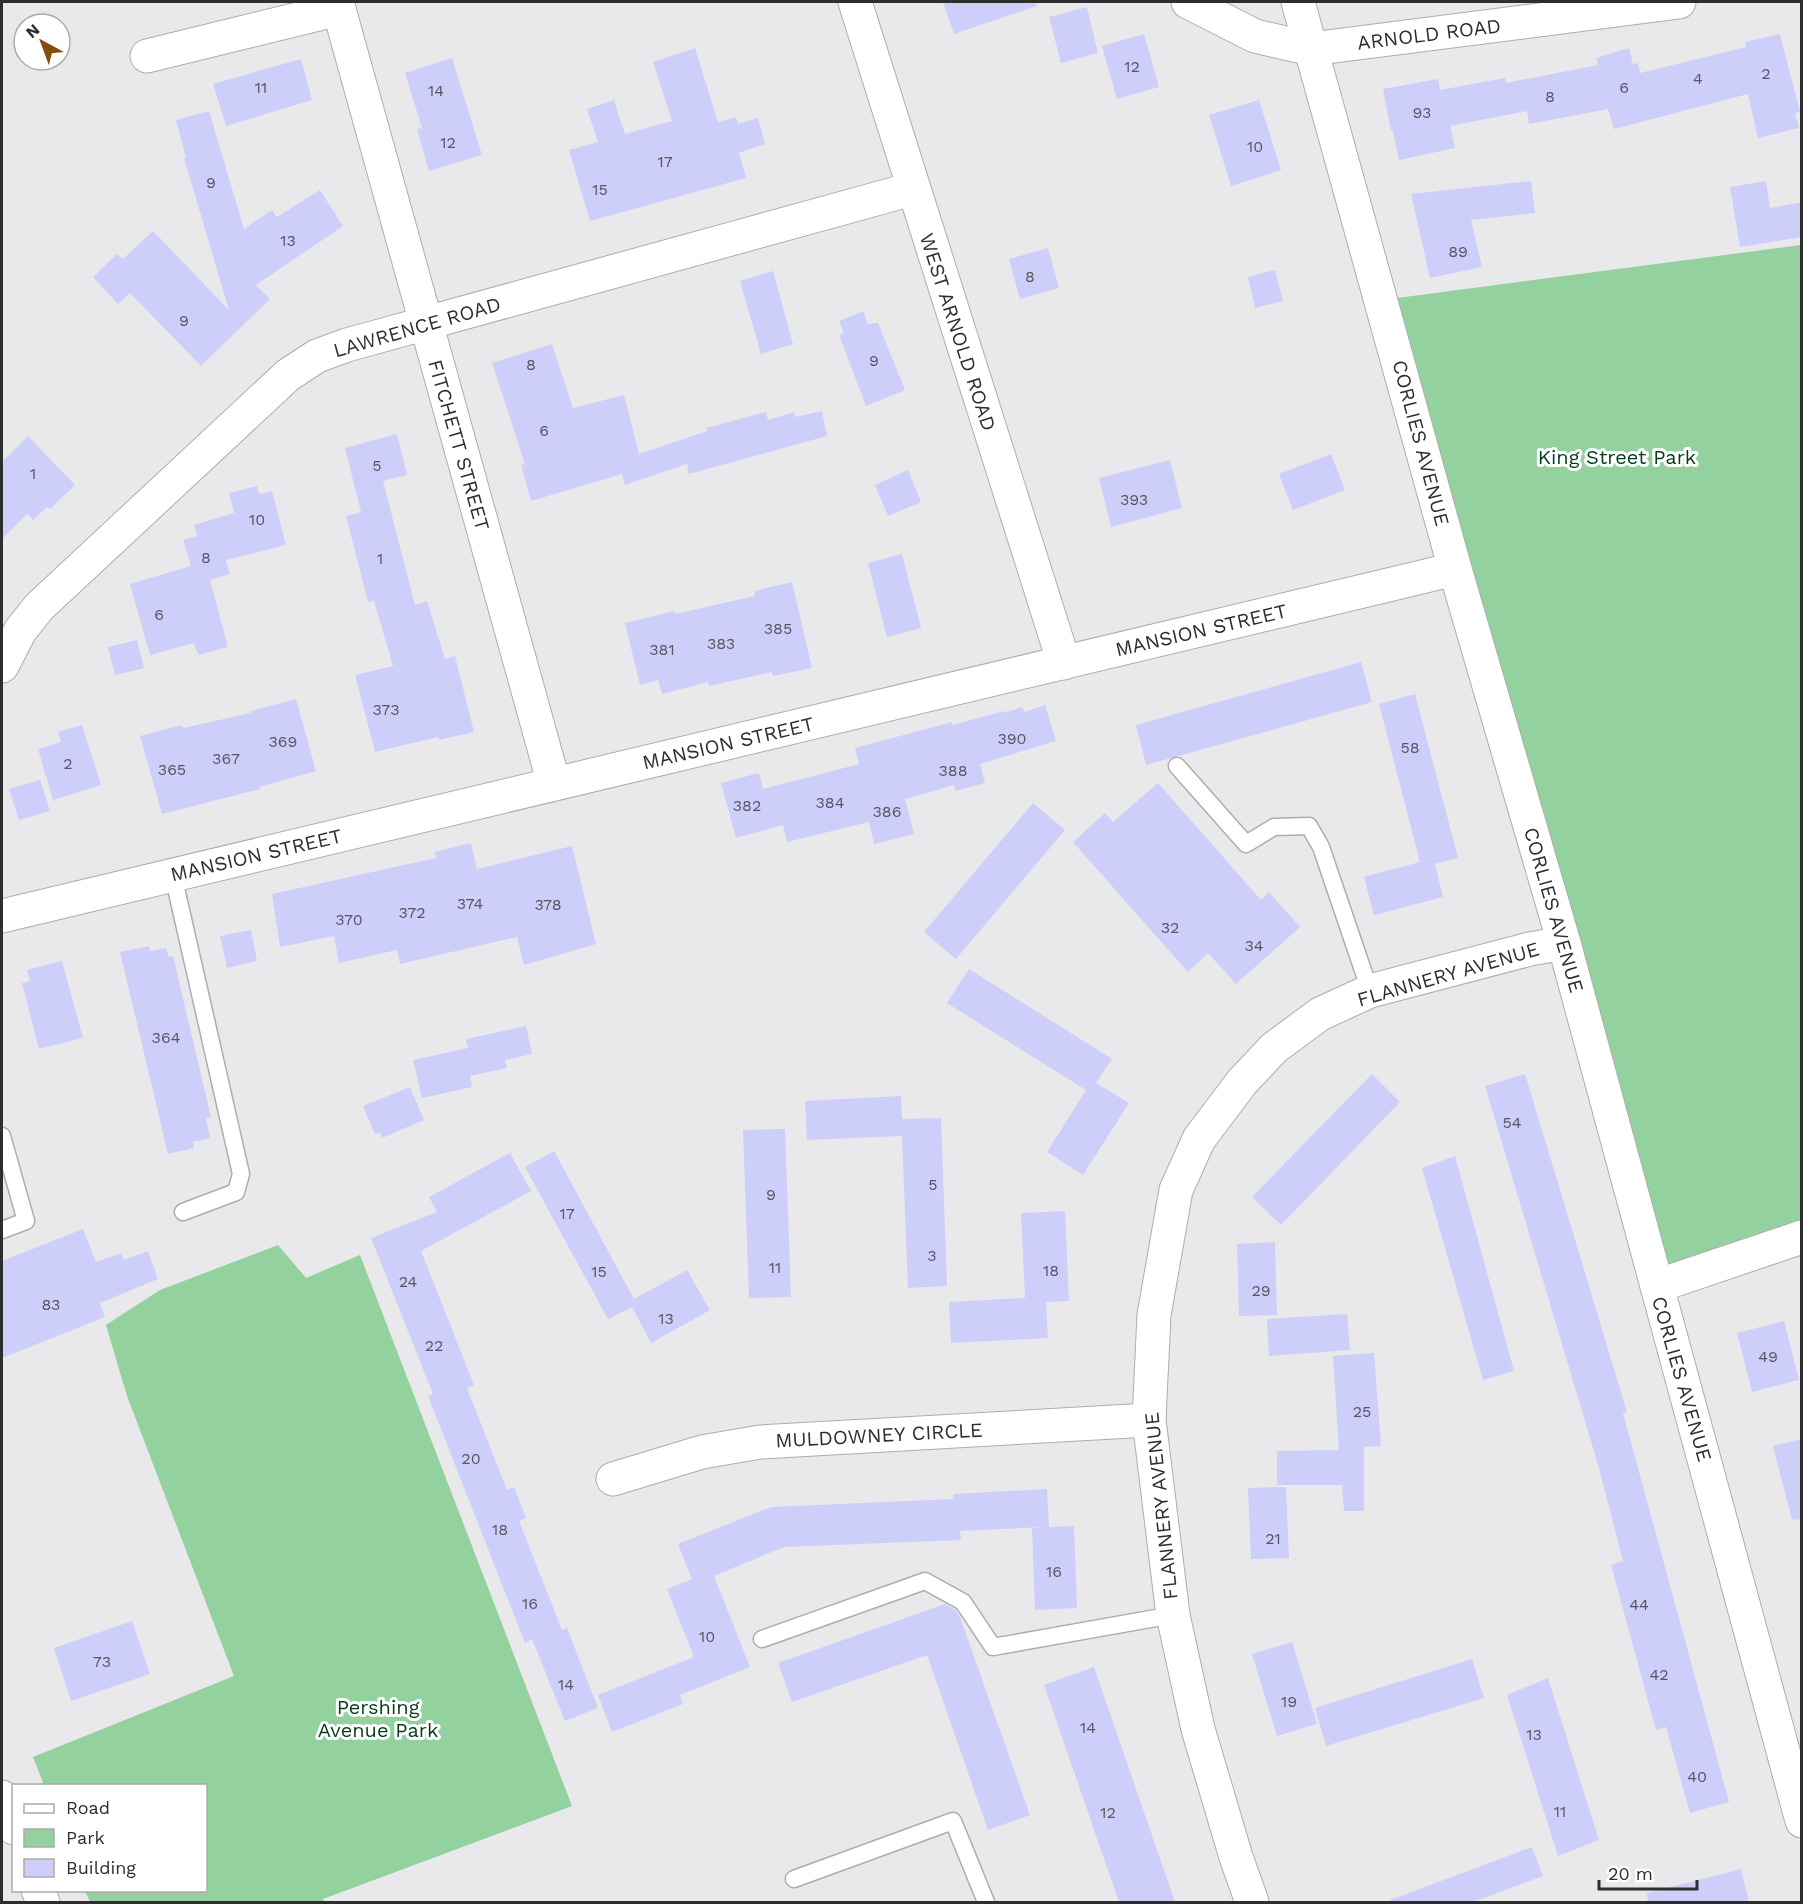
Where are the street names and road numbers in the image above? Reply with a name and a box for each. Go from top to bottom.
street label: ARNOLD ROAD [1356,13,1502,55]
street label: WEST ARNOLD ROAD [915,230,1001,434]
street label: LAWRENCE ROAD [331,292,503,362]
street label: FITCHETT STREET [423,357,495,533]
street label: CORLIES AVENUE [1387,357,1455,529]
street label: MANSION STREET [1113,599,1289,661]
street label: MANSION STREET [640,712,816,774]
street label: MANSION STREET [168,824,344,886]
street label: CORLIES AVENUE [1519,825,1589,995]
street label: FLANNERY AVENUE [1354,937,1542,1011]
street label: CORLIES AVENUE [1647,1294,1717,1464]
street label: FLANNERY AVENUE [1139,1411,1183,1601]
street label: MULDOWNEY CIRCLE [775,1418,983,1452]

